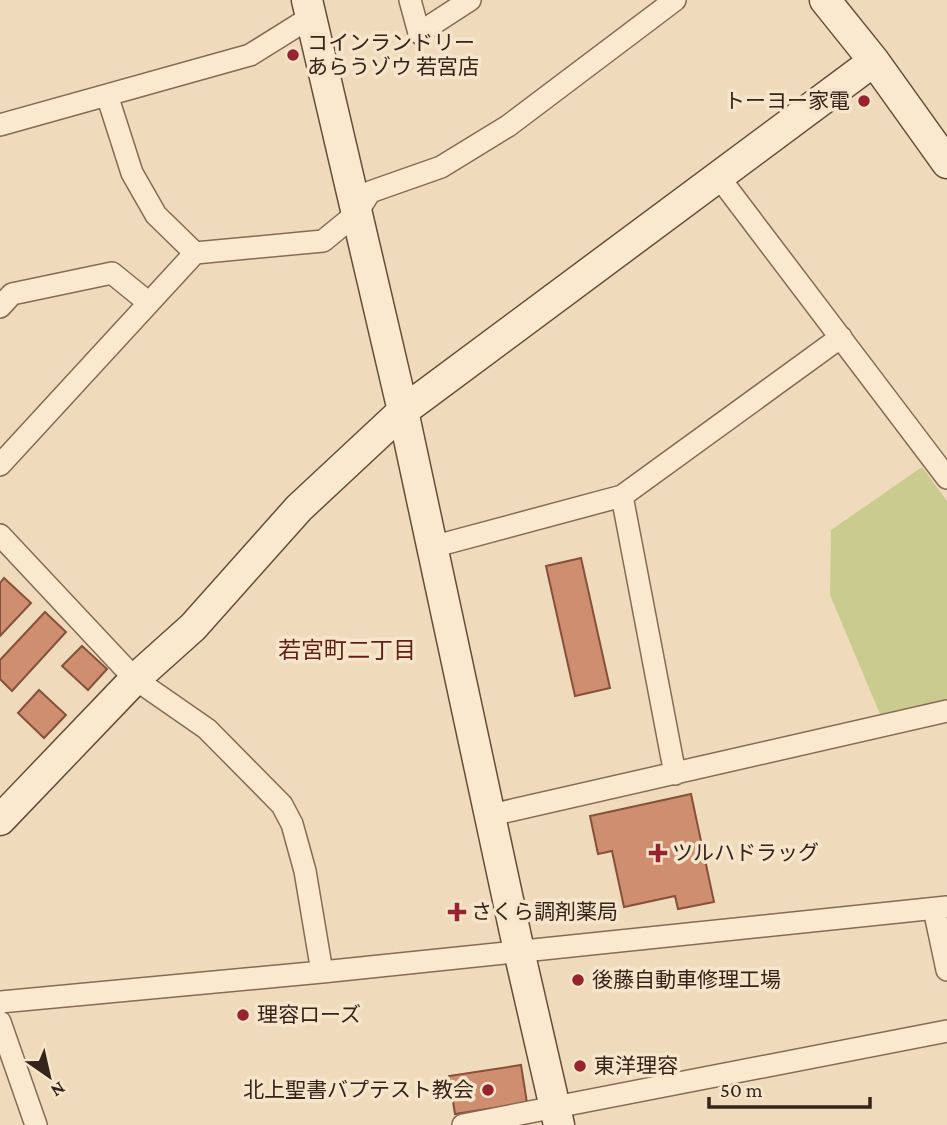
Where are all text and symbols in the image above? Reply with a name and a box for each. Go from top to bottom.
place label: コインランドリー あらうゾウ 若宮店 [307,31,479,79]
marker: コインランドリー あらうゾウ 若宮店 [285,47,301,63]
place label: トーヨー家電 [724,89,850,113]
marker: トーヨー家電 [856,93,872,109]
district label: 若宮町二丁目 [278,637,416,663]
place label: ツルハドラッグ [672,841,819,865]
marker: ツルハドラッグ [650,845,666,861]
place label: さくら調剤薬局 [471,900,618,924]
marker: さくら調剤薬局 [449,904,465,920]
place label: 後藤自動車修理工場 [592,968,781,992]
marker: 後藤自動車修理工場 [570,972,586,988]
place label: 理容ローズ [257,1003,361,1027]
marker: 理容ローズ [235,1007,251,1023]
north arrow [14,1041,84,1111]
place label: 東洋理容 [594,1054,678,1078]
marker: 東洋理容 [572,1058,588,1074]
scale bar [709,1066,870,1110]
text: N [47,1077,69,1102]
place label: 北上聖書バプテスト教会 [243,1078,474,1102]
text: 50 m [720,1078,763,1102]
marker: 北上聖書バプテスト教会 [480,1082,496,1098]

